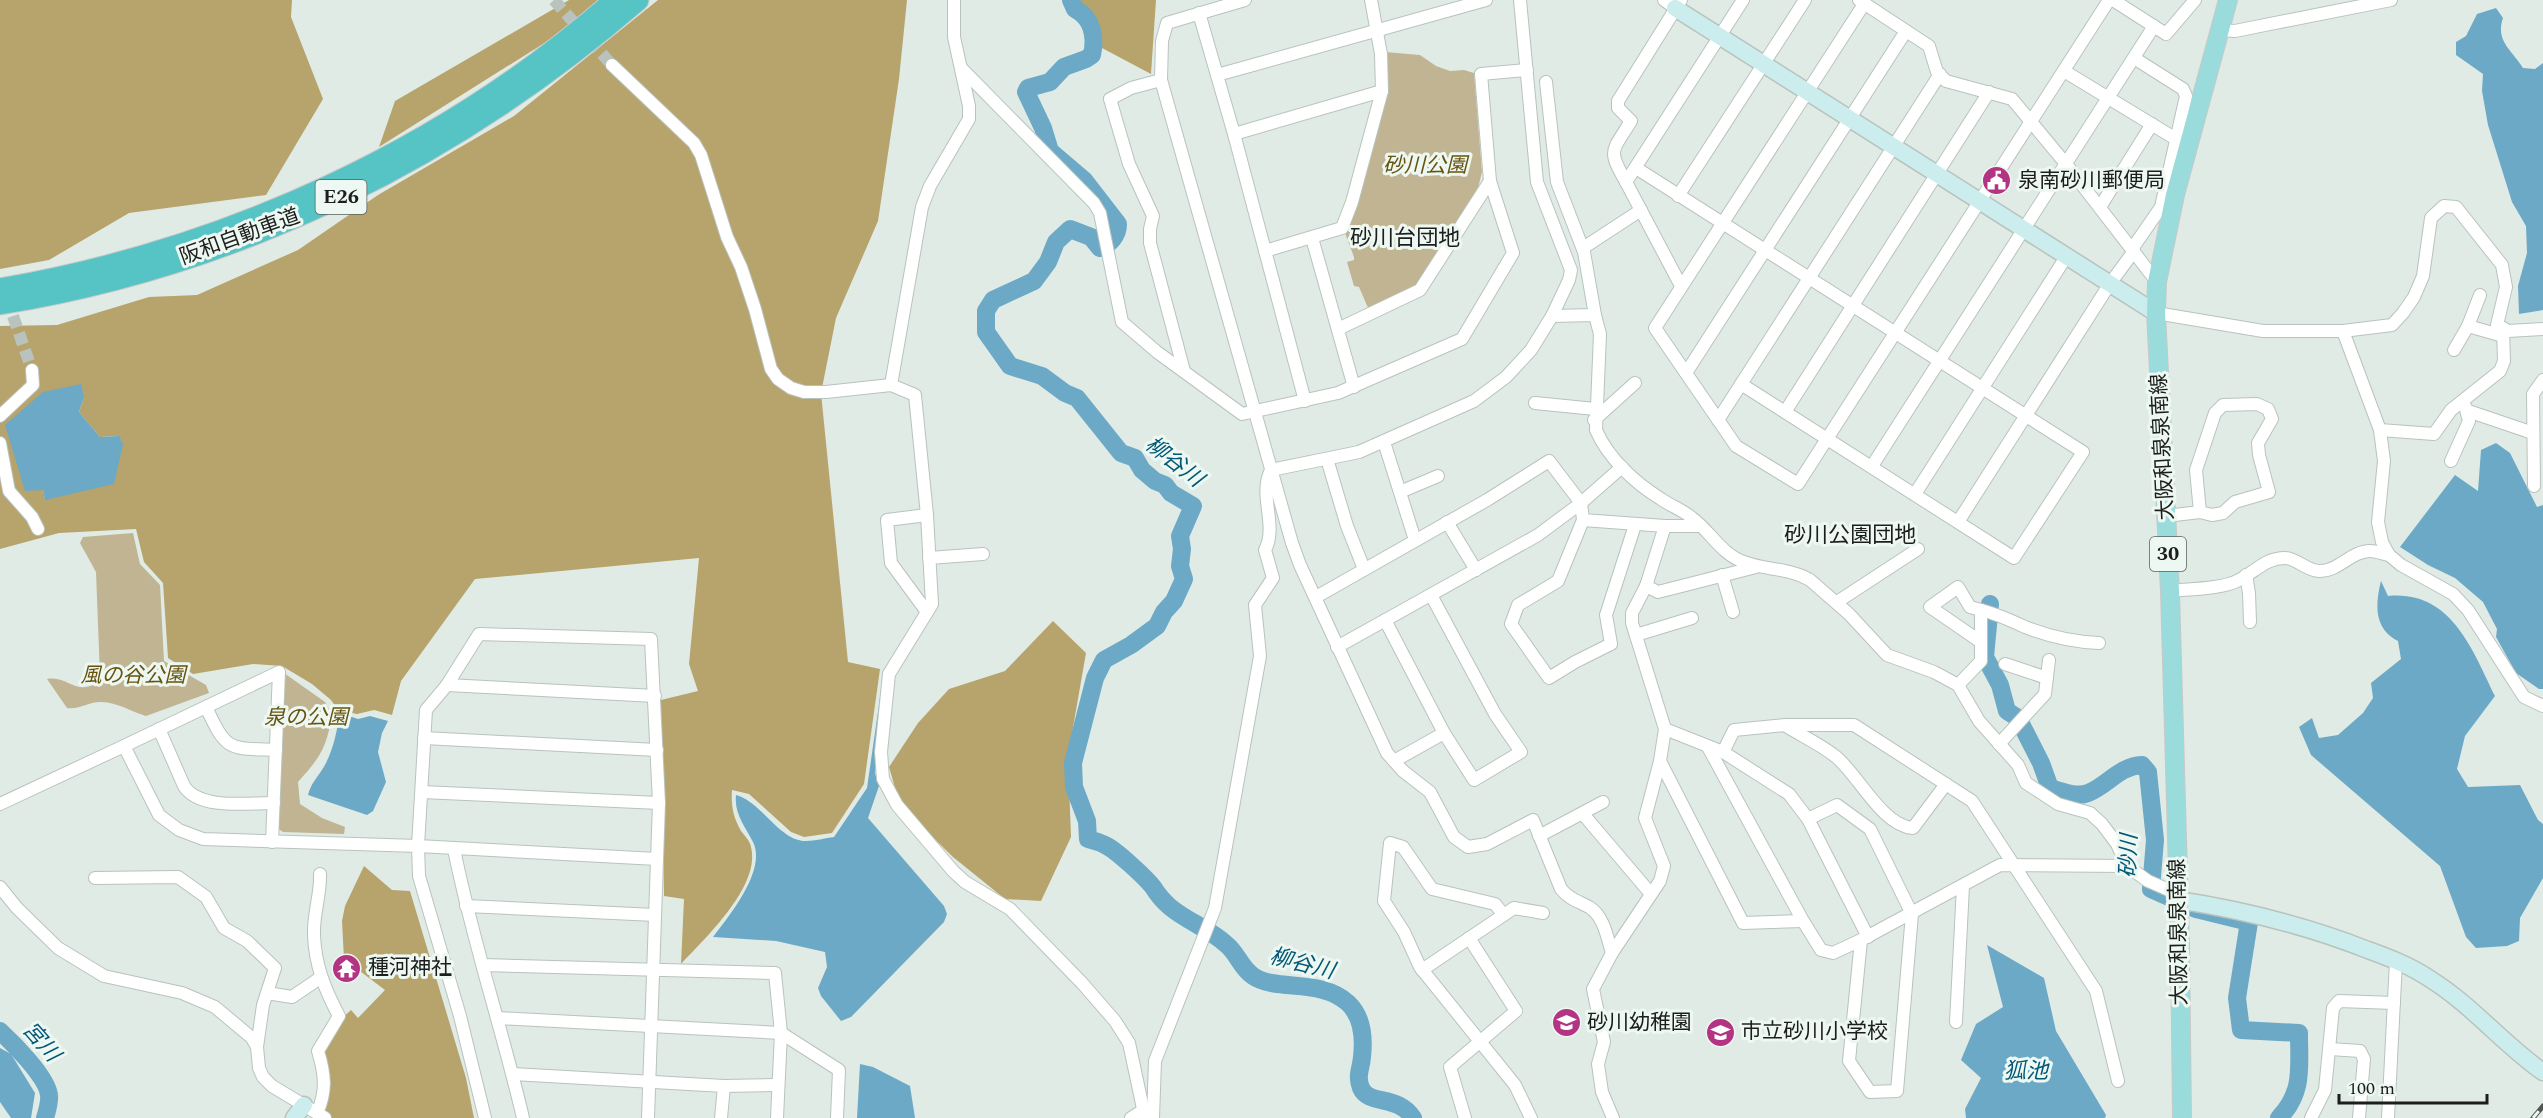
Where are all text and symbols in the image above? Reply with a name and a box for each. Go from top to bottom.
park label: 砂川公園 [1383,150,1470,182]
public building icon: 泉南砂川郵便局 [1981,165,2013,197]
place label: 泉南砂川郵便局 [2018,165,2165,197]
road number: E26 [316,180,366,214]
street label: 阪和自動車道 [175,200,305,274]
district label: 砂川台団地 [1350,222,1460,255]
street label: 大阪和泉泉南線 [2143,373,2183,521]
water label: 柳谷川 [1138,429,1212,497]
district label: 砂川公園団地 [1784,519,1916,552]
road number: 30 [2150,537,2186,571]
park label: 風の谷公園 [81,660,188,692]
park label: 泉の公園 [264,702,351,734]
water label: 砂川 [2112,831,2146,879]
street label: 大阪和泉泉南線 [2162,858,2196,1006]
water label: 柳谷川 [1266,940,1340,988]
temple icon: 種河神社 [331,952,363,984]
place label: 種河神社 [368,952,452,984]
school or university icon: 砂川幼稚園 [1550,1007,1582,1039]
place label: 砂川幼稚園 [1587,1007,1692,1039]
water label: 宮川 [14,1015,69,1071]
school or university icon: 市立砂川小学校 [1704,1016,1736,1048]
place label: 市立砂川小学校 [1741,1016,1888,1048]
water label: 狐池 [2004,1055,2050,1088]
scale bar [2339,1067,2488,1105]
text: 100 m [2348,1075,2395,1102]

